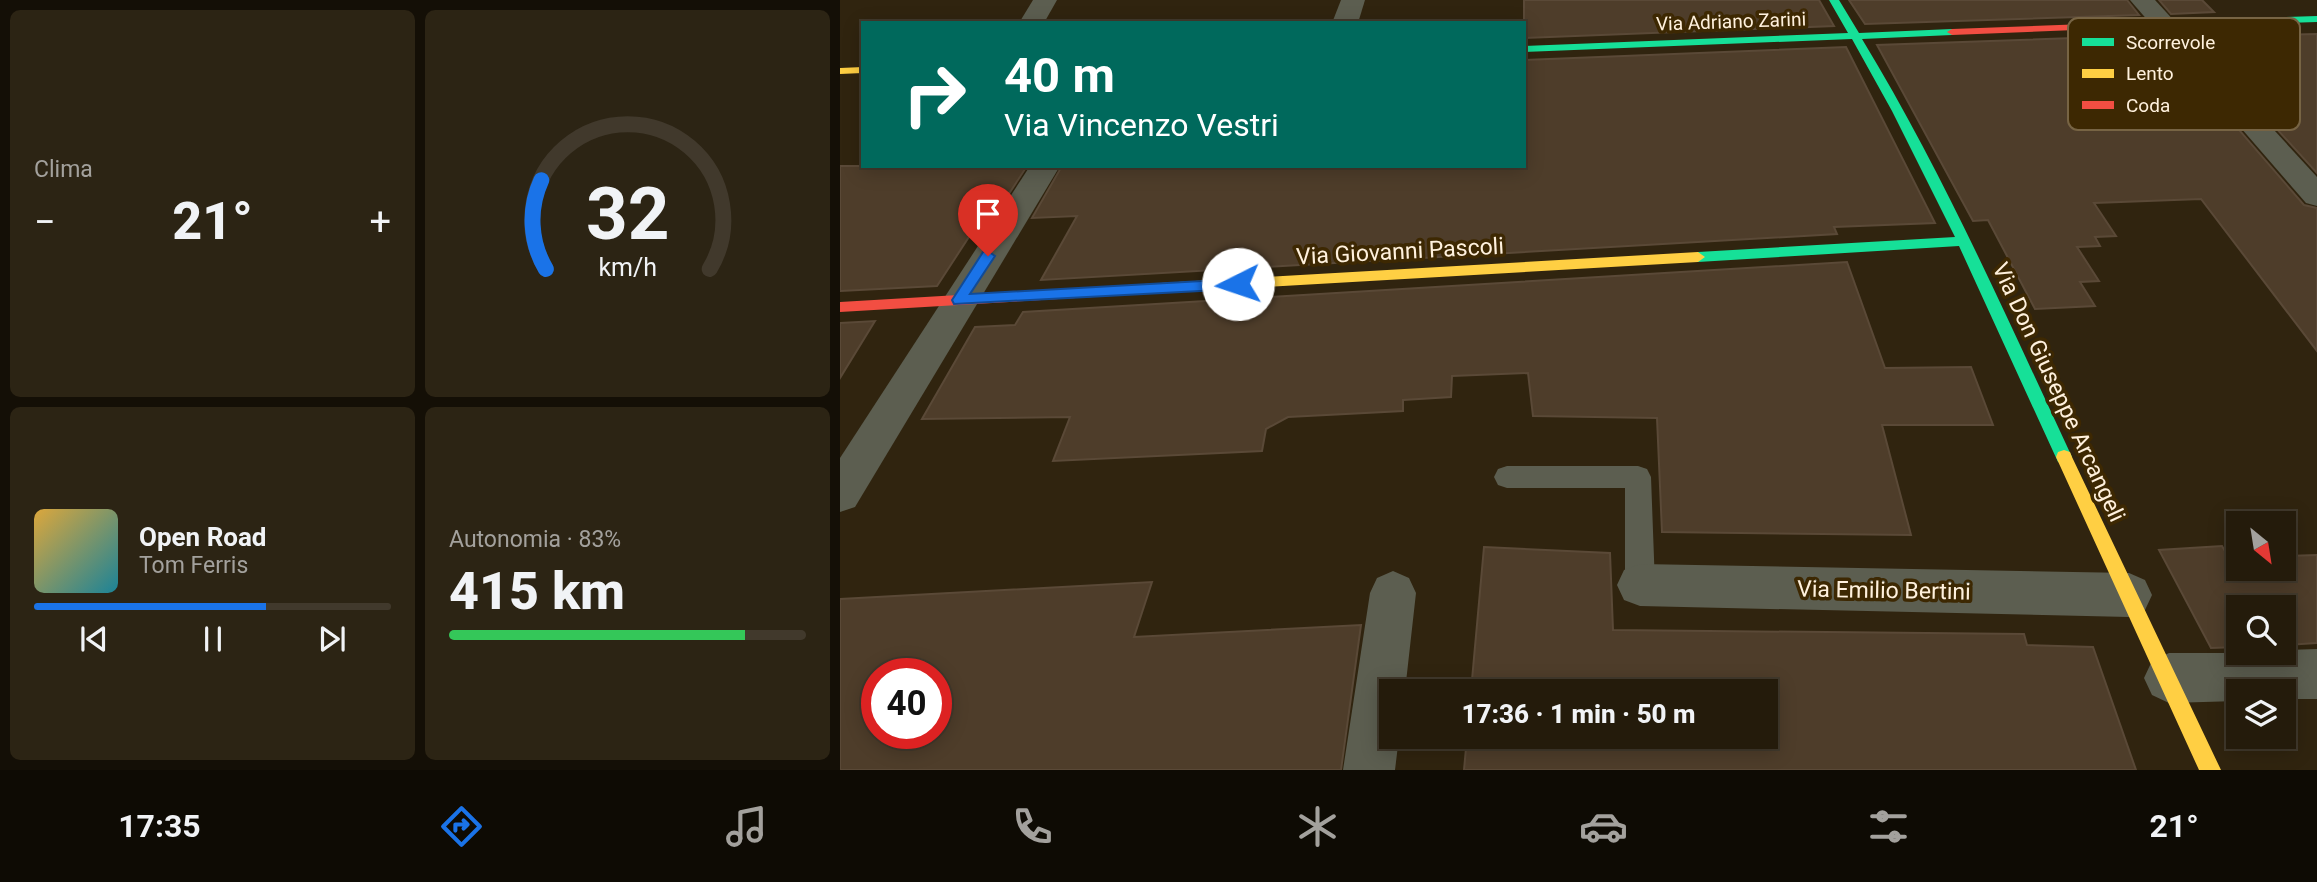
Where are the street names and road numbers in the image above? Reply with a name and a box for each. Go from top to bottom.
street label: Via Adriano Zarini [1656,7,1806,36]
street label: Via Giovanni Pascoli [1295,233,1505,270]
street label: Via Don Giuseppe Arcangeli [1987,258,2131,526]
street label: Via Emilio Bertini [1797,575,1971,606]

